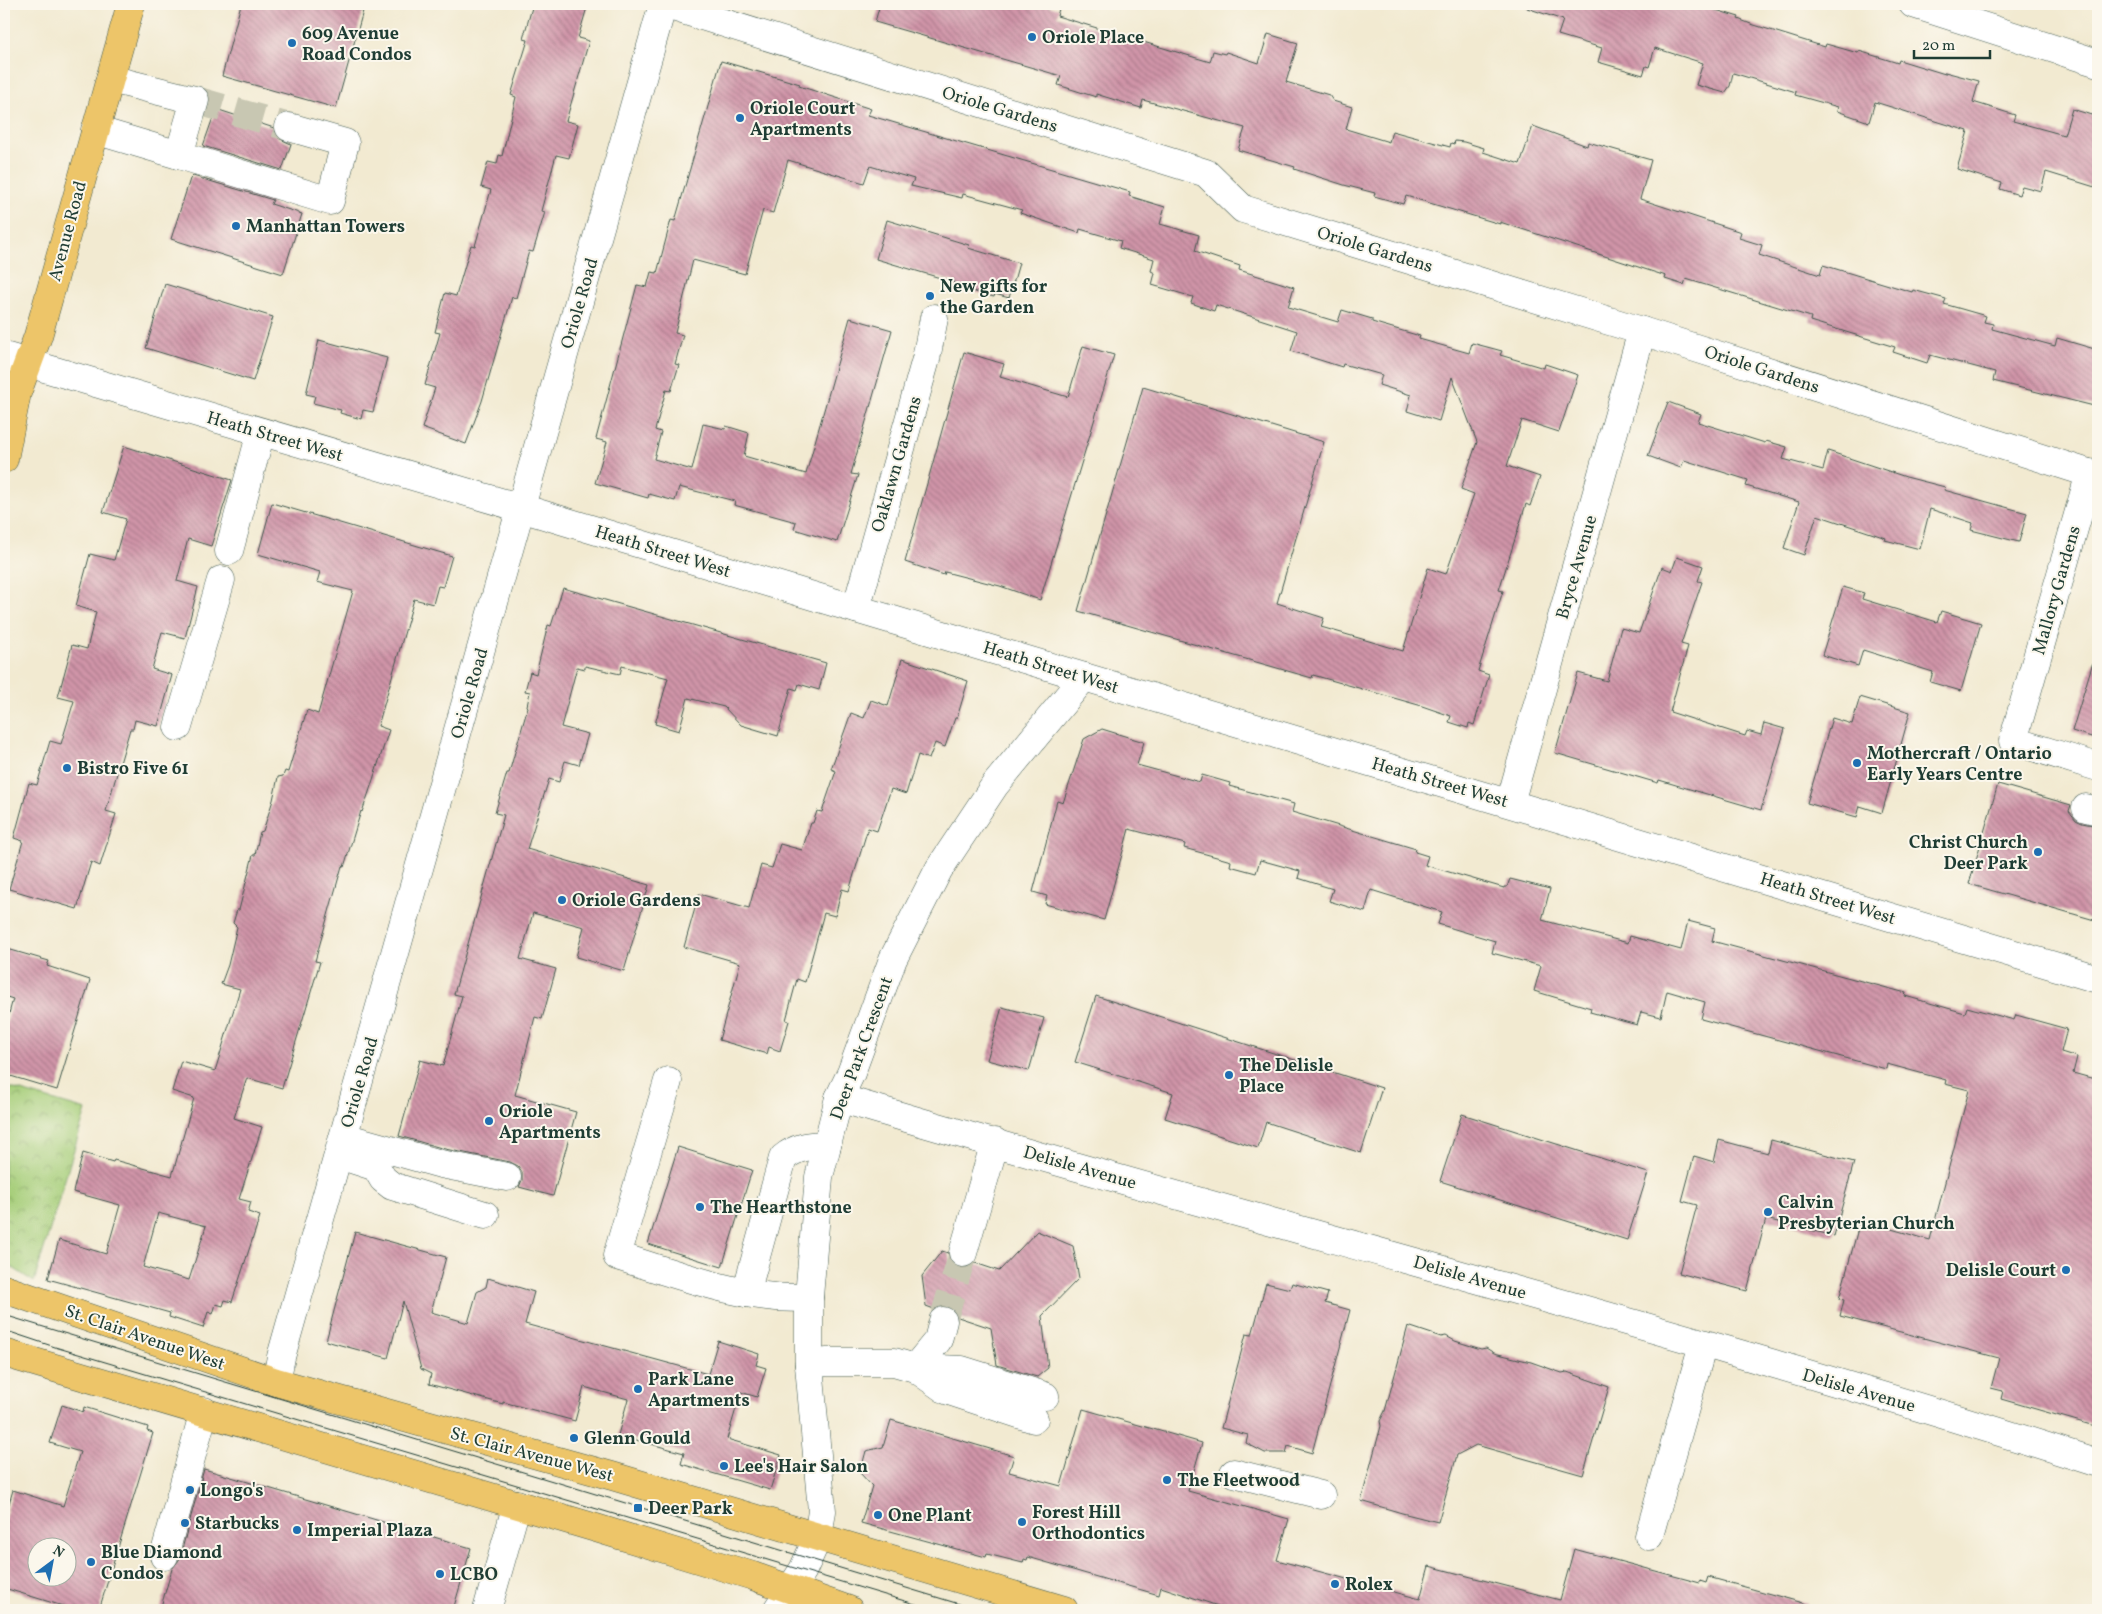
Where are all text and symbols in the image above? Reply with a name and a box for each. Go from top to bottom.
place label: 609 Avenue Road Condos [302,22,412,68]
place label: Oriole Place [1042,26,1144,51]
scale bar [1914,28,1991,60]
marker: Oriole Place [1026,31,1038,43]
text: 20 m [1922,36,1955,57]
marker: 609 Avenue Road Condos [286,37,298,49]
street label: Oriole Gardens [939,81,1061,140]
place label: Oriole Court Apartments [750,97,856,143]
marker: Oriole Court Apartments [734,112,746,124]
street label: Avenue Road [43,178,94,284]
place label: Manhattan Towers [246,215,405,240]
marker: Manhattan Towers [230,220,242,232]
street label: Oriole Gardens [1314,221,1436,280]
street label: Oriole Road [556,255,605,352]
place label: New gifts for the Garden [940,275,1048,321]
marker: New gifts for the Garden [924,290,936,302]
street label: Oriole Gardens [1701,340,1822,401]
street label: Oaklawn Gardens [866,393,929,536]
street label: Heath Street West [203,406,346,469]
street label: Bryce Avenue [1551,512,1604,622]
street label: Heath Street West [592,520,734,585]
street label: Mallory Gardens [2027,523,2088,658]
street label: Heath Street West [980,636,1122,701]
street label: Oriole Road [446,645,495,742]
place label: Mothercraft / Ontario Early Years Centre [1867,742,2052,788]
street label: Heath Street West [1368,752,1511,815]
place label: Bistro Five 61 [77,757,189,782]
marker: Mothercraft / Ontario Early Years Centre [1851,757,1863,769]
marker: Bistro Five 61 [61,762,73,774]
place label: Christ Church Deer Park [1909,831,2028,877]
marker: Christ Church Deer Park [2032,846,2044,858]
street label: Heath Street West [1757,867,1899,932]
place label: Oriole Gardens [572,889,701,914]
marker: Oriole Gardens [556,894,568,906]
street label: Deer Park Crescent [825,973,900,1124]
street label: Oriole Road [336,1034,385,1131]
place label: The Delisle Place [1239,1054,1333,1100]
marker: The Delisle Place [1223,1069,1235,1081]
place label: Oriole Apartments [499,1100,601,1146]
marker: Oriole Apartments [483,1115,495,1127]
street label: Delisle Avenue [1020,1140,1139,1197]
place label: Calvin Presbyterian Church [1778,1191,1955,1237]
place label: The Hearthstone [710,1196,852,1221]
marker: The Hearthstone [694,1201,706,1213]
marker: Calvin Presbyterian Church [1762,1206,1774,1218]
street label: Delisle Avenue [1410,1250,1529,1307]
place label: Delisle Court [1946,1259,2056,1284]
marker: Delisle Court [2060,1264,2072,1276]
street label: St. Clair Avenue West [61,1299,228,1378]
street label: Delisle Avenue [1799,1363,1918,1420]
place label: Park Lane Apartments [648,1368,750,1414]
marker: Park Lane Apartments [632,1383,644,1395]
street label: St. Clair Avenue West [447,1422,616,1489]
place label: Glenn Gould [584,1427,691,1452]
marker: Glenn Gould [568,1432,580,1444]
place label: Lee's Hair Salon [734,1455,868,1480]
marker: Lee's Hair Salon [718,1460,730,1472]
place label: The Fleetwood [1177,1469,1300,1494]
marker: The Fleetwood [1161,1474,1173,1486]
place label: Longo's [200,1479,264,1504]
marker: Longo's [184,1484,196,1496]
place label: Deer Park [648,1497,733,1522]
place label: Forest Hill Orthodontics [1032,1501,1145,1547]
marker: Deer Park [632,1502,644,1514]
place label: One Plant [888,1504,972,1529]
marker: One Plant [872,1509,884,1521]
place label: Starbucks [195,1512,279,1537]
marker: Forest Hill Orthodontics [1016,1516,1028,1528]
marker: Starbucks [179,1517,191,1529]
place label: Imperial Plaza [307,1519,433,1544]
marker: Imperial Plaza [291,1524,303,1536]
north arrow [28,1536,78,1586]
text: N [49,1541,67,1563]
place label: Blue Diamond Condos [101,1541,222,1587]
marker: Blue Diamond Condos [85,1556,97,1568]
place label: LCBO [450,1563,498,1588]
marker: LCBO [434,1568,446,1580]
place label: Rolex [1345,1573,1393,1598]
marker: Rolex [1329,1578,1341,1590]

